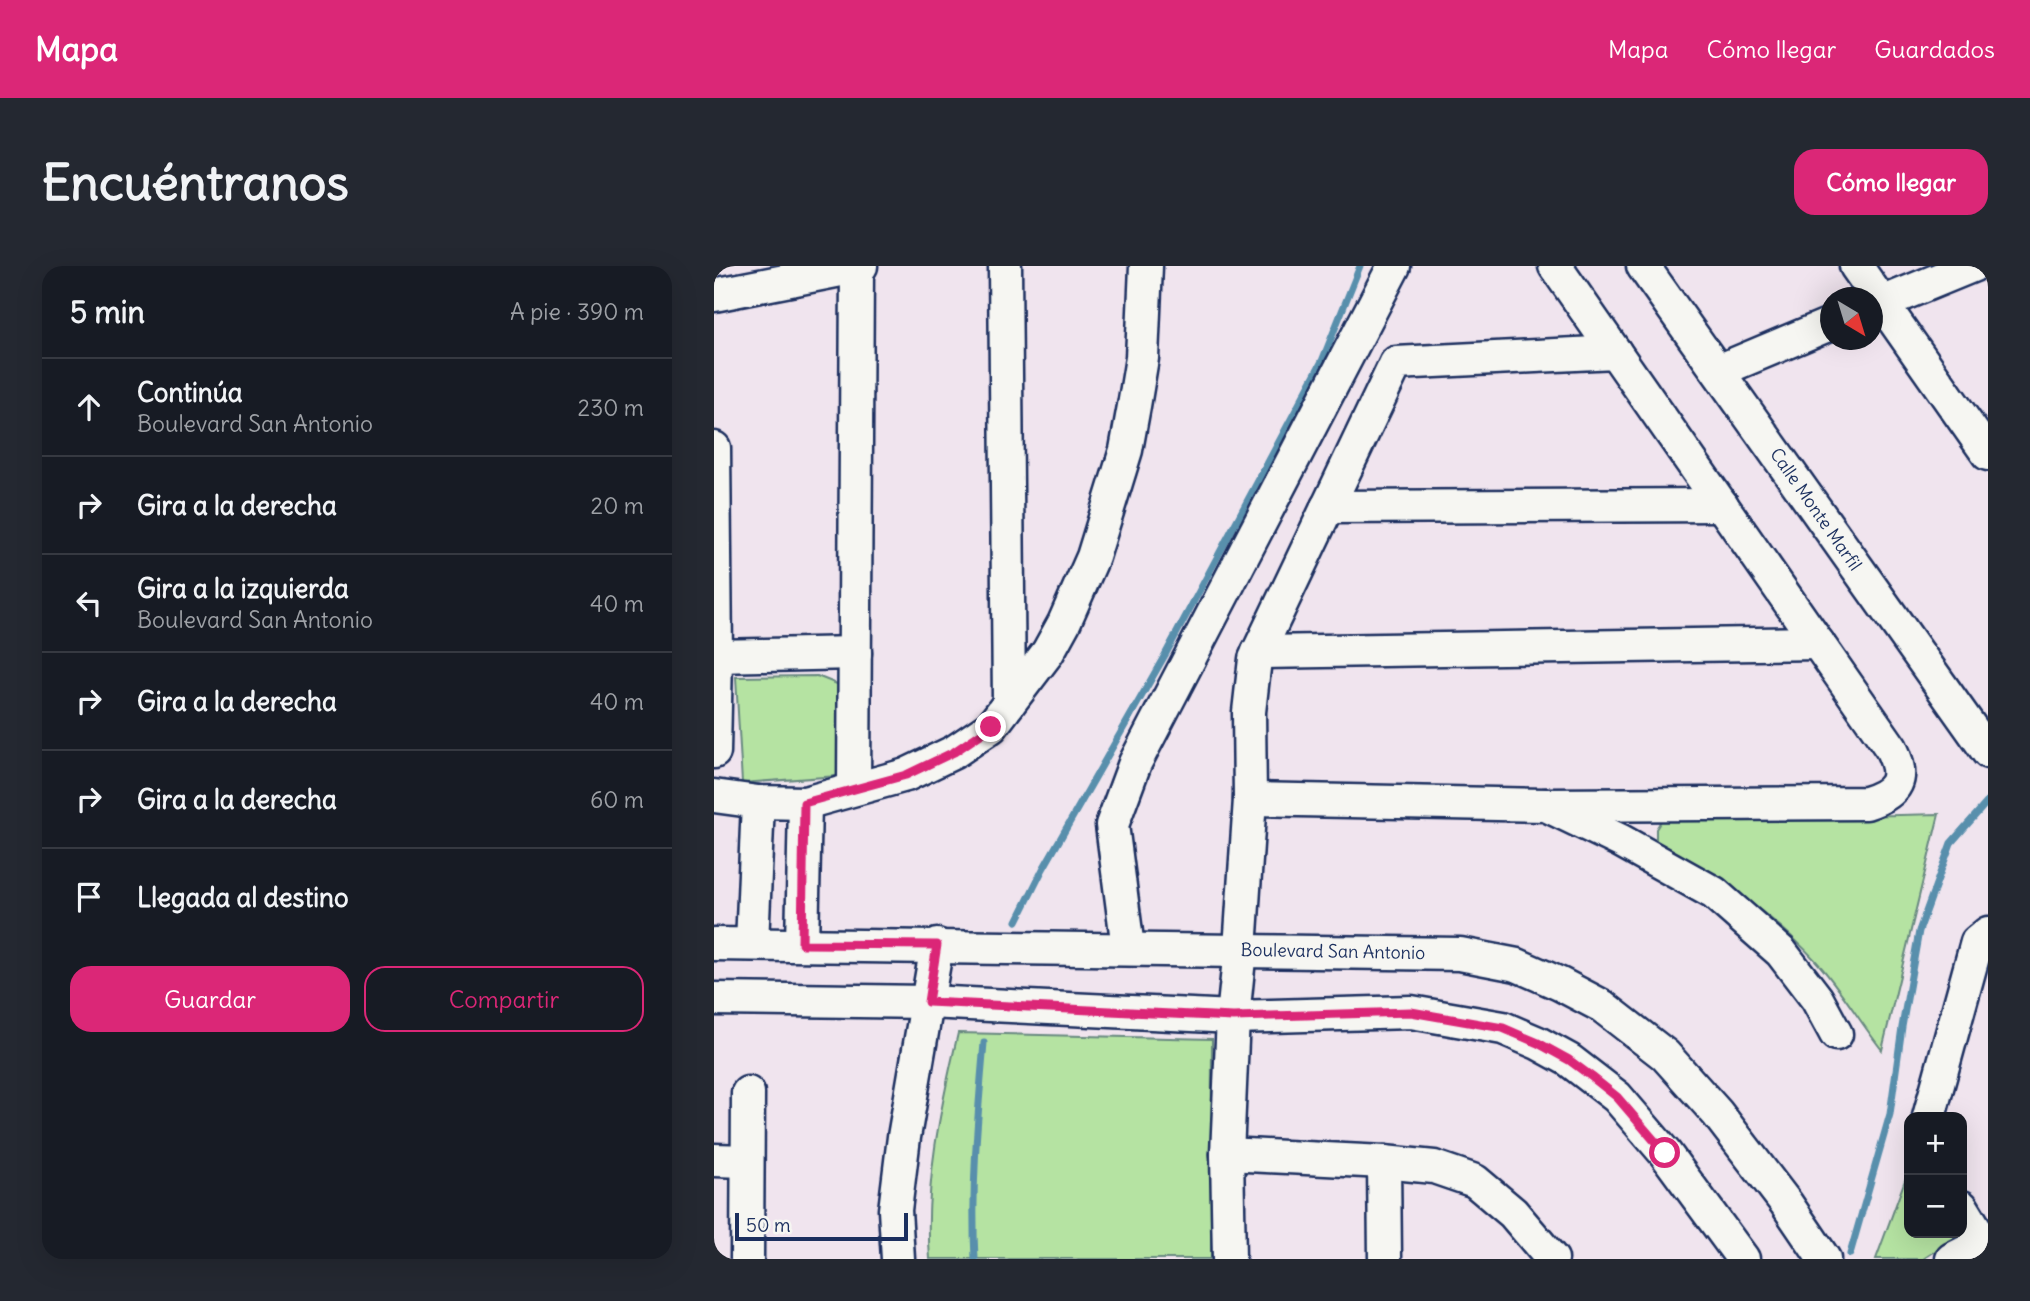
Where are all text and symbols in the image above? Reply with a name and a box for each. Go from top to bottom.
text: Mapa [35,28,118,70]
text: Mapa [1608,34,1668,64]
text: Cómo llegar [1706,34,1836,64]
text: Guardados [1874,34,1995,64]
button: Cómo llegar [1794,149,1988,215]
text: Encuéntranos [42,152,349,213]
north arrow [1820,287,1883,350]
text: 5 min [70,293,145,331]
text: A pie · 390 m [510,297,644,326]
text: Continúa [137,376,243,409]
icon: ahead [70,388,108,426]
text: 230 m [578,393,644,422]
text: Boulevard San Antonio [137,409,373,438]
street label: Calle Monte Marfil [1765,443,1867,575]
icon: right [70,486,108,524]
text: Gira a la derecha [137,489,337,522]
text: 20 m [591,491,644,520]
text: Gira a la izquierda [137,572,349,605]
icon: left [70,584,108,622]
text: 40 m [590,589,644,618]
text: Boulevard San Antonio [137,605,373,634]
icon: right [70,682,108,720]
text: Gira a la derecha [137,685,337,718]
text: 40 m [590,687,644,716]
route end [975,711,1006,742]
icon: right [70,780,108,818]
text: Gira a la derecha [137,783,337,816]
text: 60 m [590,785,644,814]
icon: arrive [70,878,108,916]
text: Llegada al destino [137,881,349,914]
street label: Boulevard San Antonio [1240,938,1426,964]
button: Guardar [70,966,350,1032]
button: Compartir [364,966,644,1032]
map controls [1904,1112,1967,1238]
button: + [1904,1112,1967,1175]
route start [1649,1137,1680,1168]
button: − [1904,1175,1967,1238]
scale bar [735,1210,908,1242]
text: 50 m [746,1213,791,1237]

